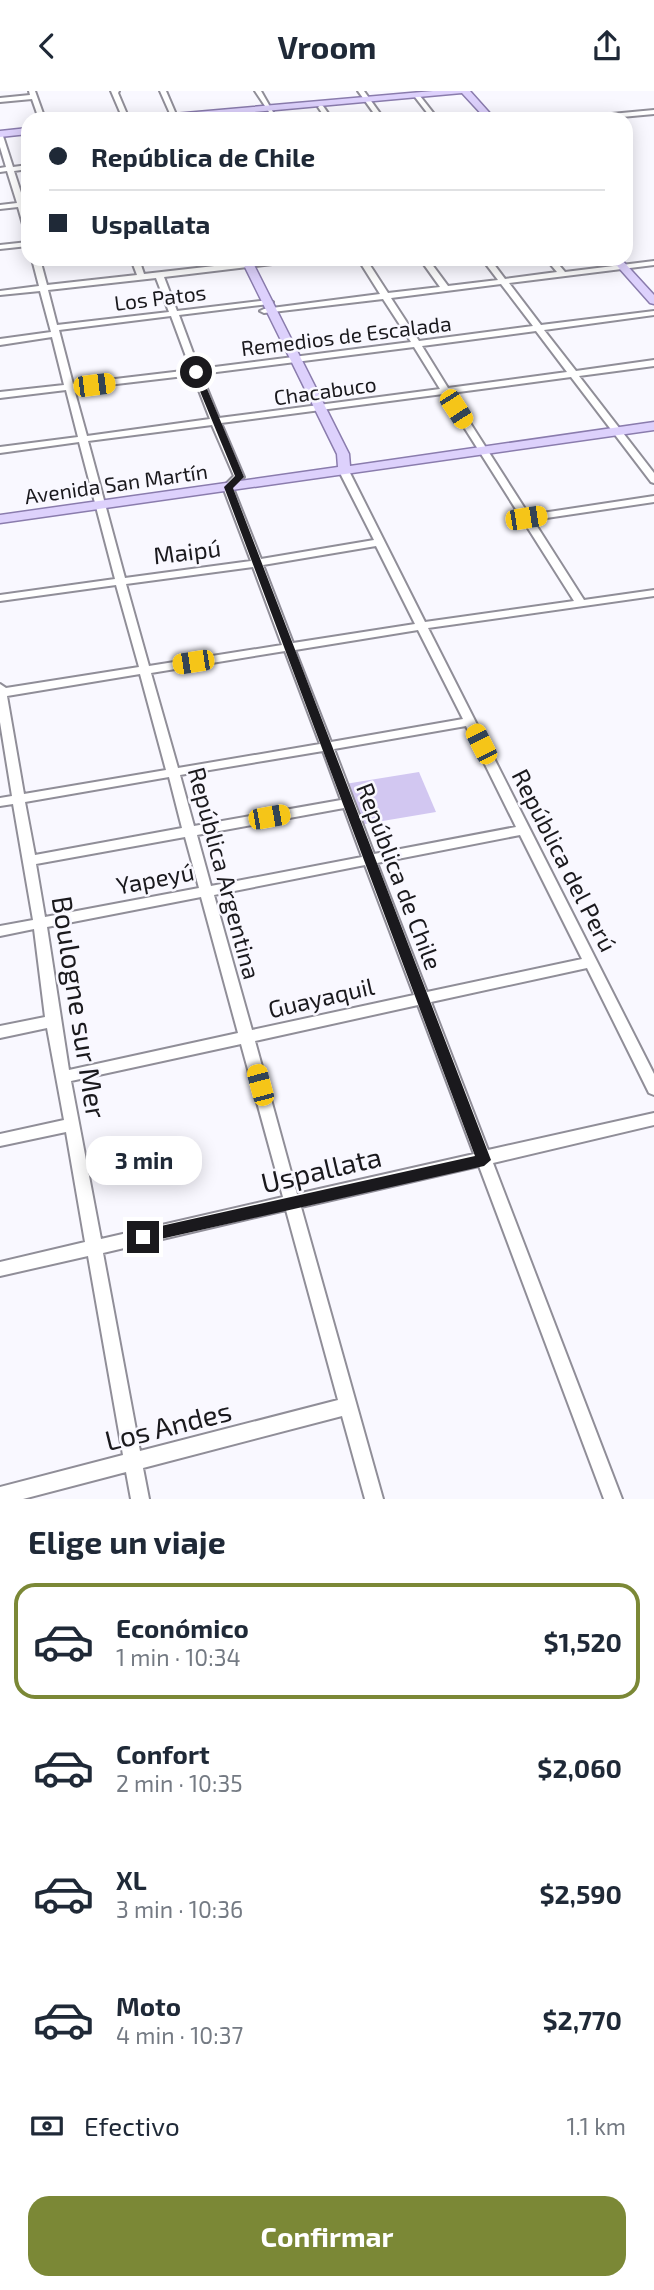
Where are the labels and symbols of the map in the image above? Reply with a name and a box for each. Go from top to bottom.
street label: Los Patos [113,279,207,315]
street label: Remedios de Escalada [239,310,453,360]
route start [180,356,212,388]
street label: Chacabuco [272,370,378,410]
car [72,372,117,398]
car [436,386,477,432]
street label: Avenida San Martín [23,458,209,508]
car [504,504,549,532]
street label: Maipú [152,532,222,570]
car [171,648,216,676]
car [463,721,500,767]
street label: República Argentina [183,764,267,982]
street label: República del Perú [506,764,624,956]
street label: República de Chile [351,778,449,974]
car [247,803,292,831]
street label: Yapeyú [114,856,196,900]
street label: Boulogne sur Mer [46,893,114,1121]
street label: Guayaquil [265,971,377,1023]
car [245,1062,276,1108]
callout: 3 min [85,1135,201,1185]
street label: Uspallata [257,1139,385,1199]
route end [127,1221,159,1253]
street label: Los Andes [101,1393,235,1457]

